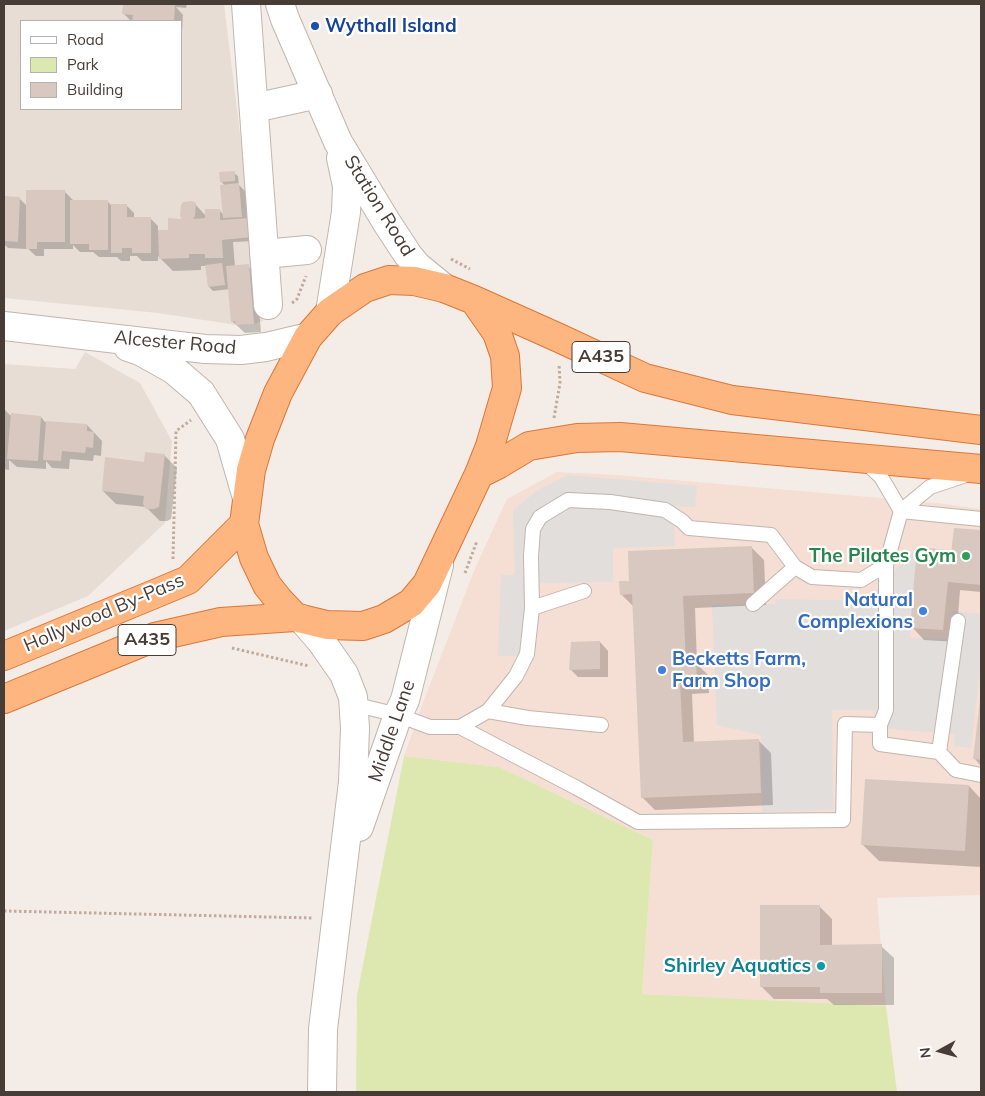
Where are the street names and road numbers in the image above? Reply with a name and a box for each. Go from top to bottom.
street label: Station Road [339,151,419,261]
street label: Alcester Road [113,326,237,360]
road number: A435 [572,342,630,372]
street label: Hollywood By-Pass [20,569,188,657]
road number: A435 [118,624,176,656]
street label: Middle Lane [364,677,420,785]

